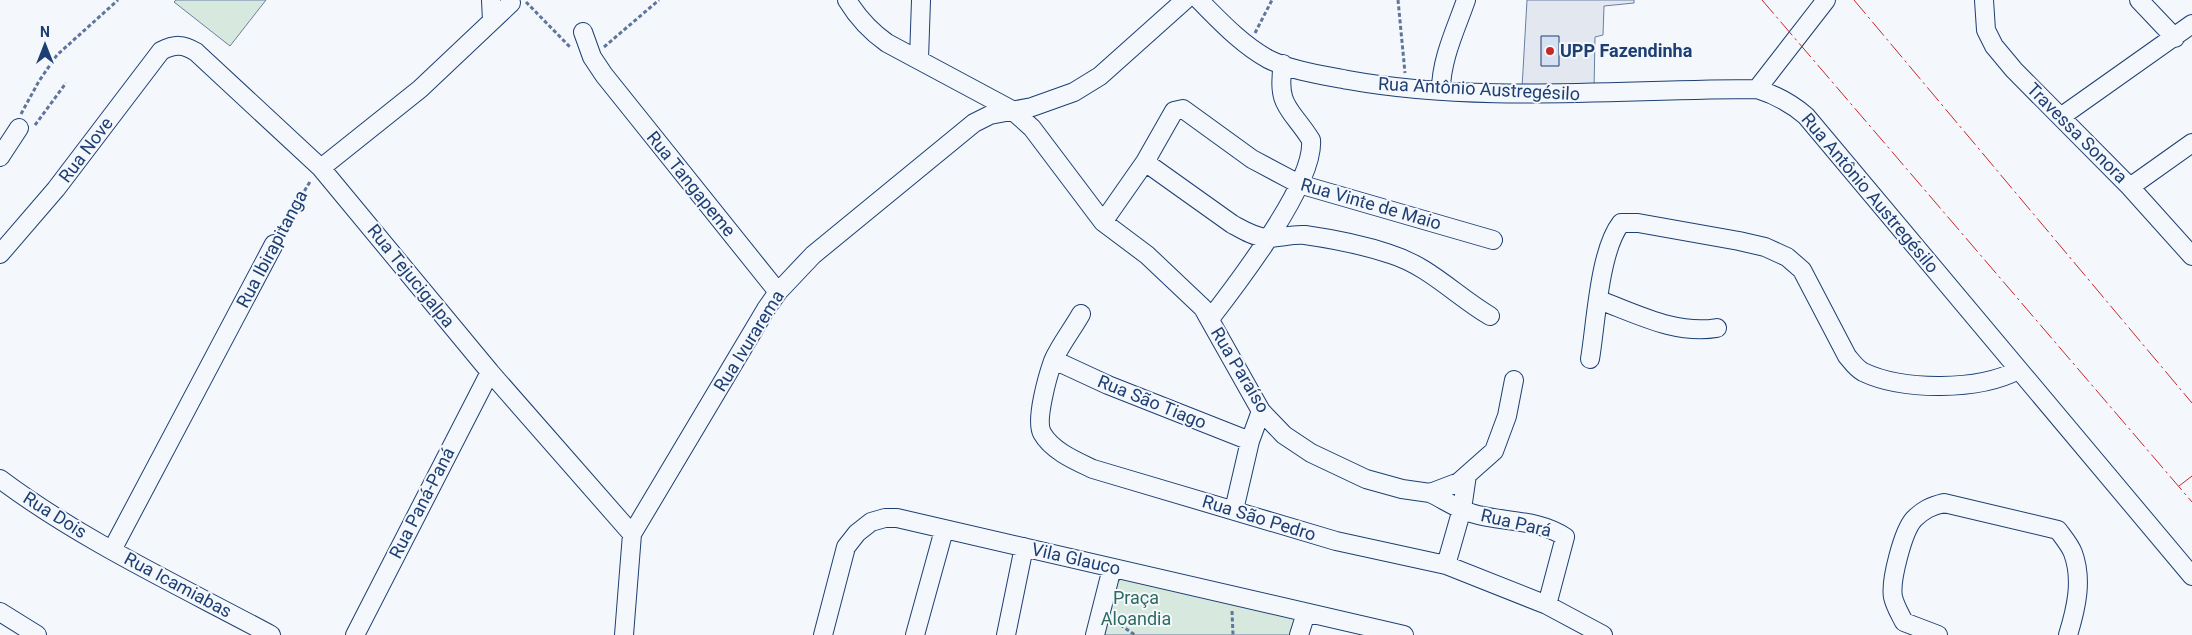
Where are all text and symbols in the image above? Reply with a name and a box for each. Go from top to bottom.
north arrow [20,20,70,70]
text: N [40,24,50,40]
place label: UPP Fazendinha [1560,40,1693,61]
marker: UPP Fazendinha [1544,45,1556,57]
street label: Rua Antônio Austregésilo [1378,73,1581,104]
street label: Travessa Sonora [2023,78,2132,187]
street label: Rua Antônio Austregésilo [1797,108,1943,277]
street label: Rua Nove [54,113,117,187]
street label: Rua Tangapeme [643,127,740,241]
street label: Rua Vinte de Maio [1298,173,1444,234]
street label: Rua Ibirapitanga [232,186,311,311]
street label: Rua Tejucigalpa [363,220,459,331]
street label: Rua Ivurarema [709,286,788,395]
street label: Rua Paraíso [1207,323,1274,416]
street label: Rua São Tiago [1095,370,1210,433]
street label: Rua Paná-Paná [385,444,459,562]
street label: Rua Dois [20,487,91,542]
street label: Rua São Pedro [1200,490,1318,545]
street label: Rua Pará [1479,504,1553,541]
street label: Vila Glauco [1030,538,1123,579]
street label: Rua Icamiabas [121,547,235,622]
park label: Praça Aloandia [1101,587,1171,629]

